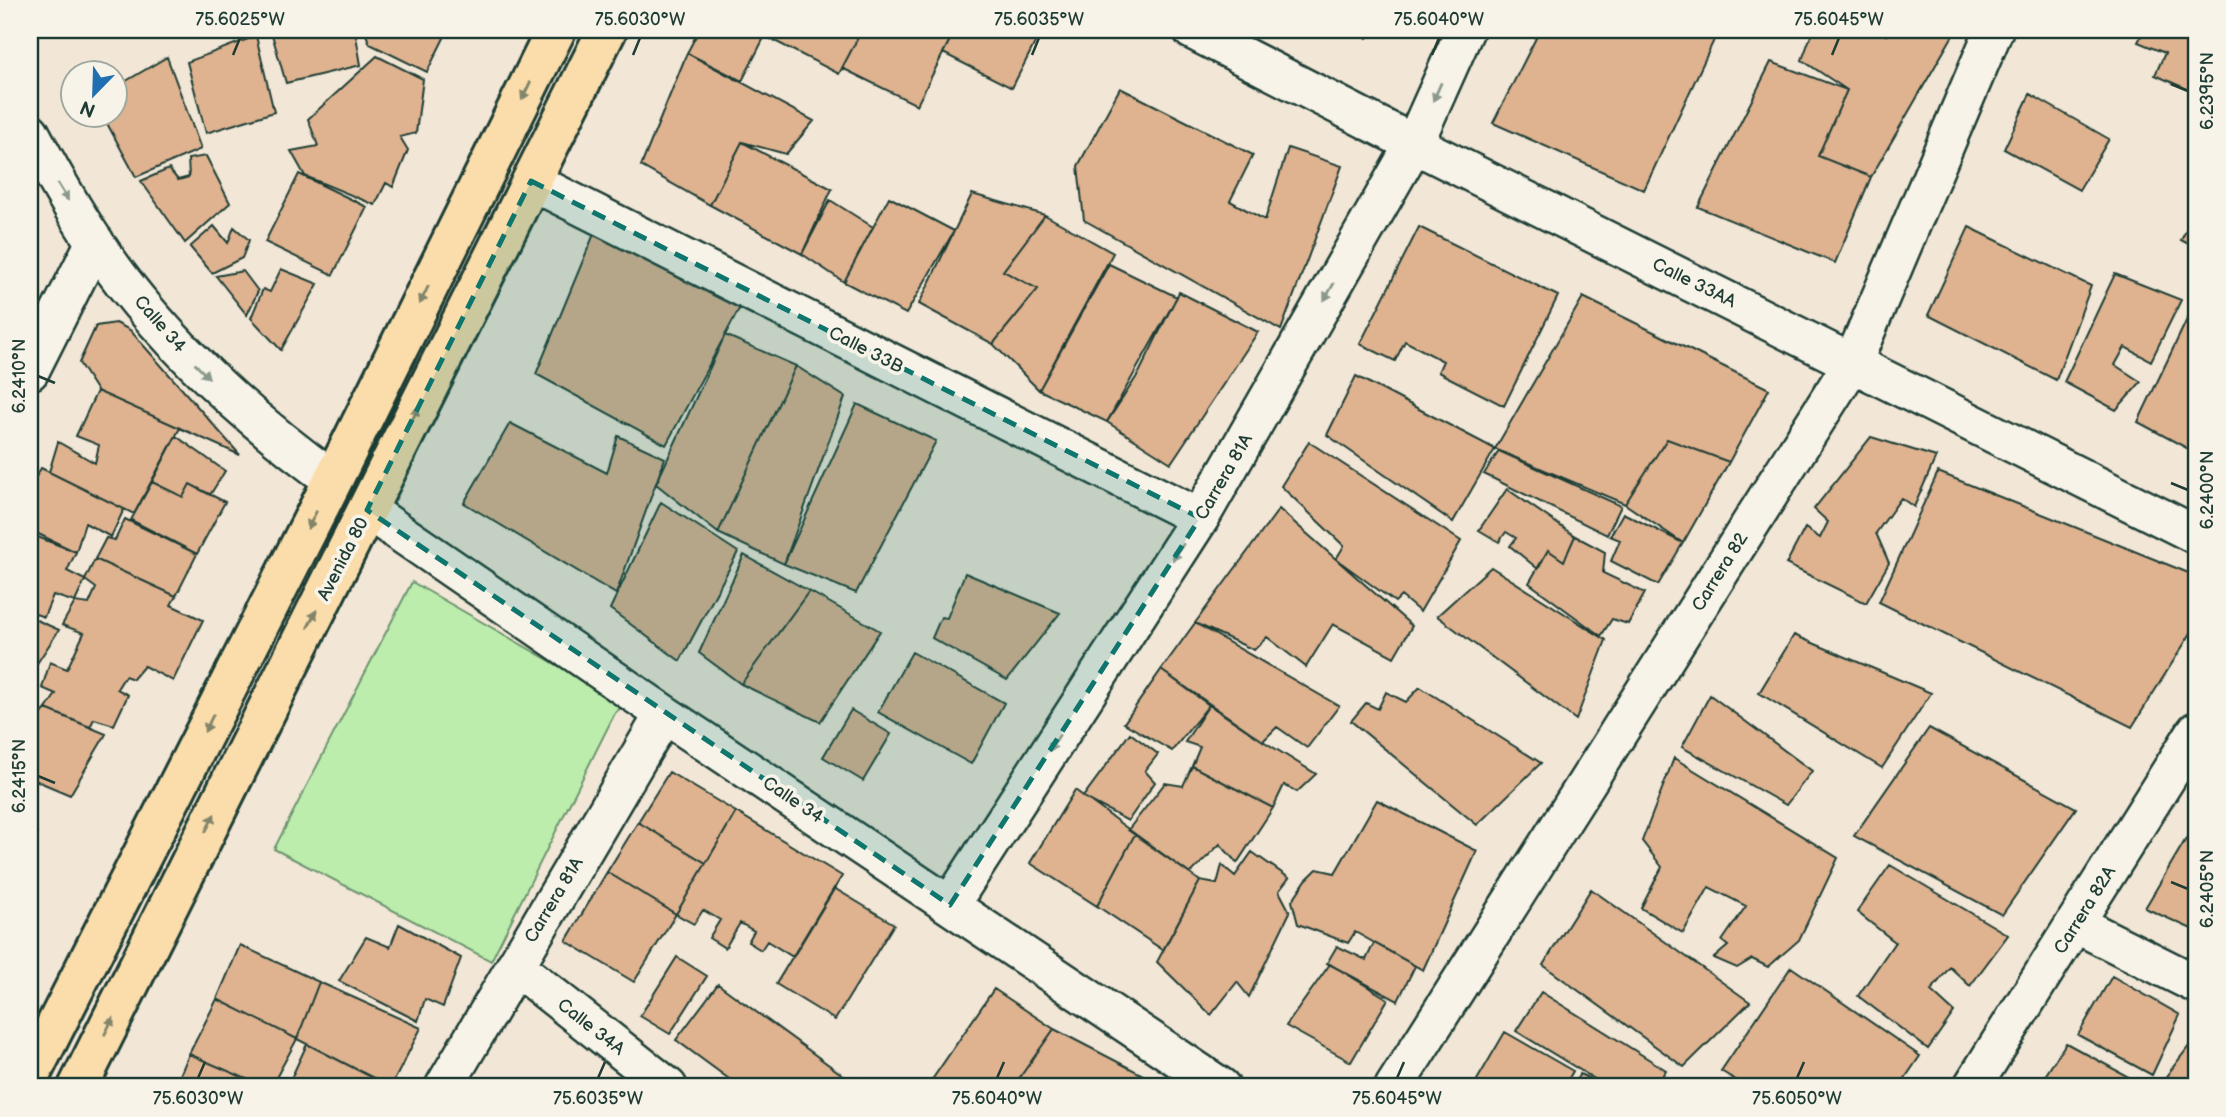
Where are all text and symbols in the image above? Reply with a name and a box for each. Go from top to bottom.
text: 75.6025°W [195,9,285,30]
text: 75.6030°W [595,9,686,30]
text: 75.6035°W [994,9,1085,30]
text: 75.6040°W [1394,9,1485,30]
text: 75.6045°W [1794,9,1885,30]
text: 6.2395°N [2197,52,2218,130]
north arrow [60,60,130,130]
one-way arrow [520,81,531,101]
one-way arrow [1431,82,1443,102]
text: N [77,95,99,122]
one-way arrow [56,183,69,202]
street label: Calle 33AA [1649,254,1739,312]
one-way arrow [1324,282,1336,302]
one-way arrow [419,285,430,305]
street label: Calle 34 [130,291,190,357]
street label: Calle 33B [825,322,907,378]
text: 6.2410°N [9,338,30,414]
one-way arrow [194,362,210,379]
one-way arrow [408,406,419,426]
street label: Carrera 81A [1191,430,1257,524]
text: 6.2400°N [2197,451,2218,529]
one-way arrow [306,510,318,530]
street label: Avenida 80 [313,514,373,604]
street label: Carrera 82 [1688,529,1753,615]
one-way arrow [1171,543,1185,561]
one-way arrow [307,609,318,629]
one-way arrow [203,713,215,733]
one-way arrow [1048,733,1061,753]
text: 6.2415°N [9,739,30,813]
street label: Calle 34 [759,772,827,828]
one-way arrow [205,813,216,833]
text: 6.2405°N [2197,850,2218,928]
street label: Carrera 81A [520,853,588,947]
street label: Carrera 82A [2050,862,2120,958]
street label: Calle 34A [553,994,629,1060]
one-way arrow [103,1016,114,1036]
text: 75.6030°W [153,1088,244,1109]
text: 75.6035°W [553,1088,644,1109]
text: 75.6040°W [952,1088,1043,1109]
text: 75.6045°W [1352,1088,1443,1109]
text: 75.6050°W [1752,1088,1843,1109]

